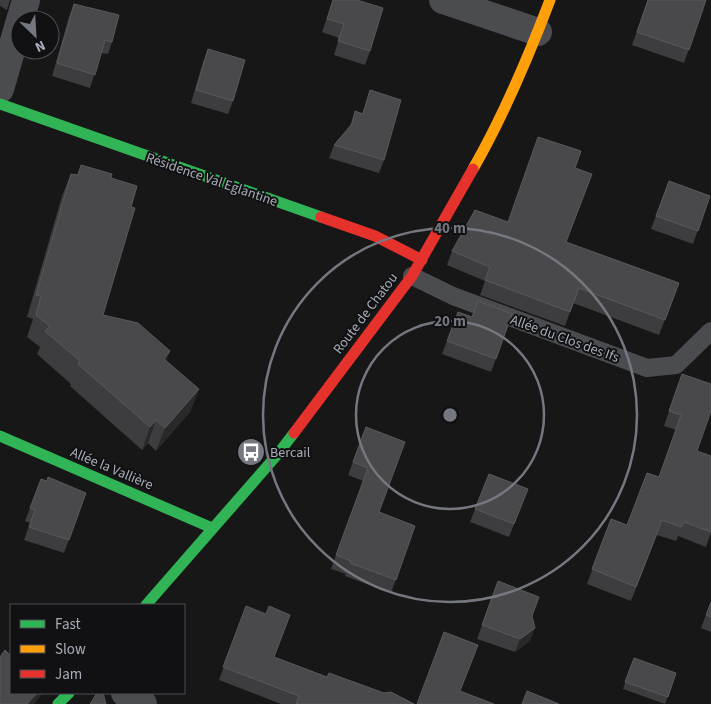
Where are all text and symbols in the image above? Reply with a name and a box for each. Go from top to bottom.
north arrow [10,10,60,60]
text: N [32,35,49,57]
street label: Résidence Val Eglantine [143,148,280,212]
text: 40 m [434,218,466,239]
street label: Route de Chatou [329,269,403,358]
street label: Allée du Clos des Ifs [507,310,622,368]
text: 20 m [434,311,466,332]
centre of rings [441,406,459,424]
bus stop icon: Bercail [236,437,266,467]
street label: Allée la Vallière [67,443,156,495]
place label: Bercail [270,443,311,463]
legend [10,604,185,694]
text: Fast [55,614,81,635]
text: Slow [55,639,86,660]
text: Jam [55,664,82,685]

